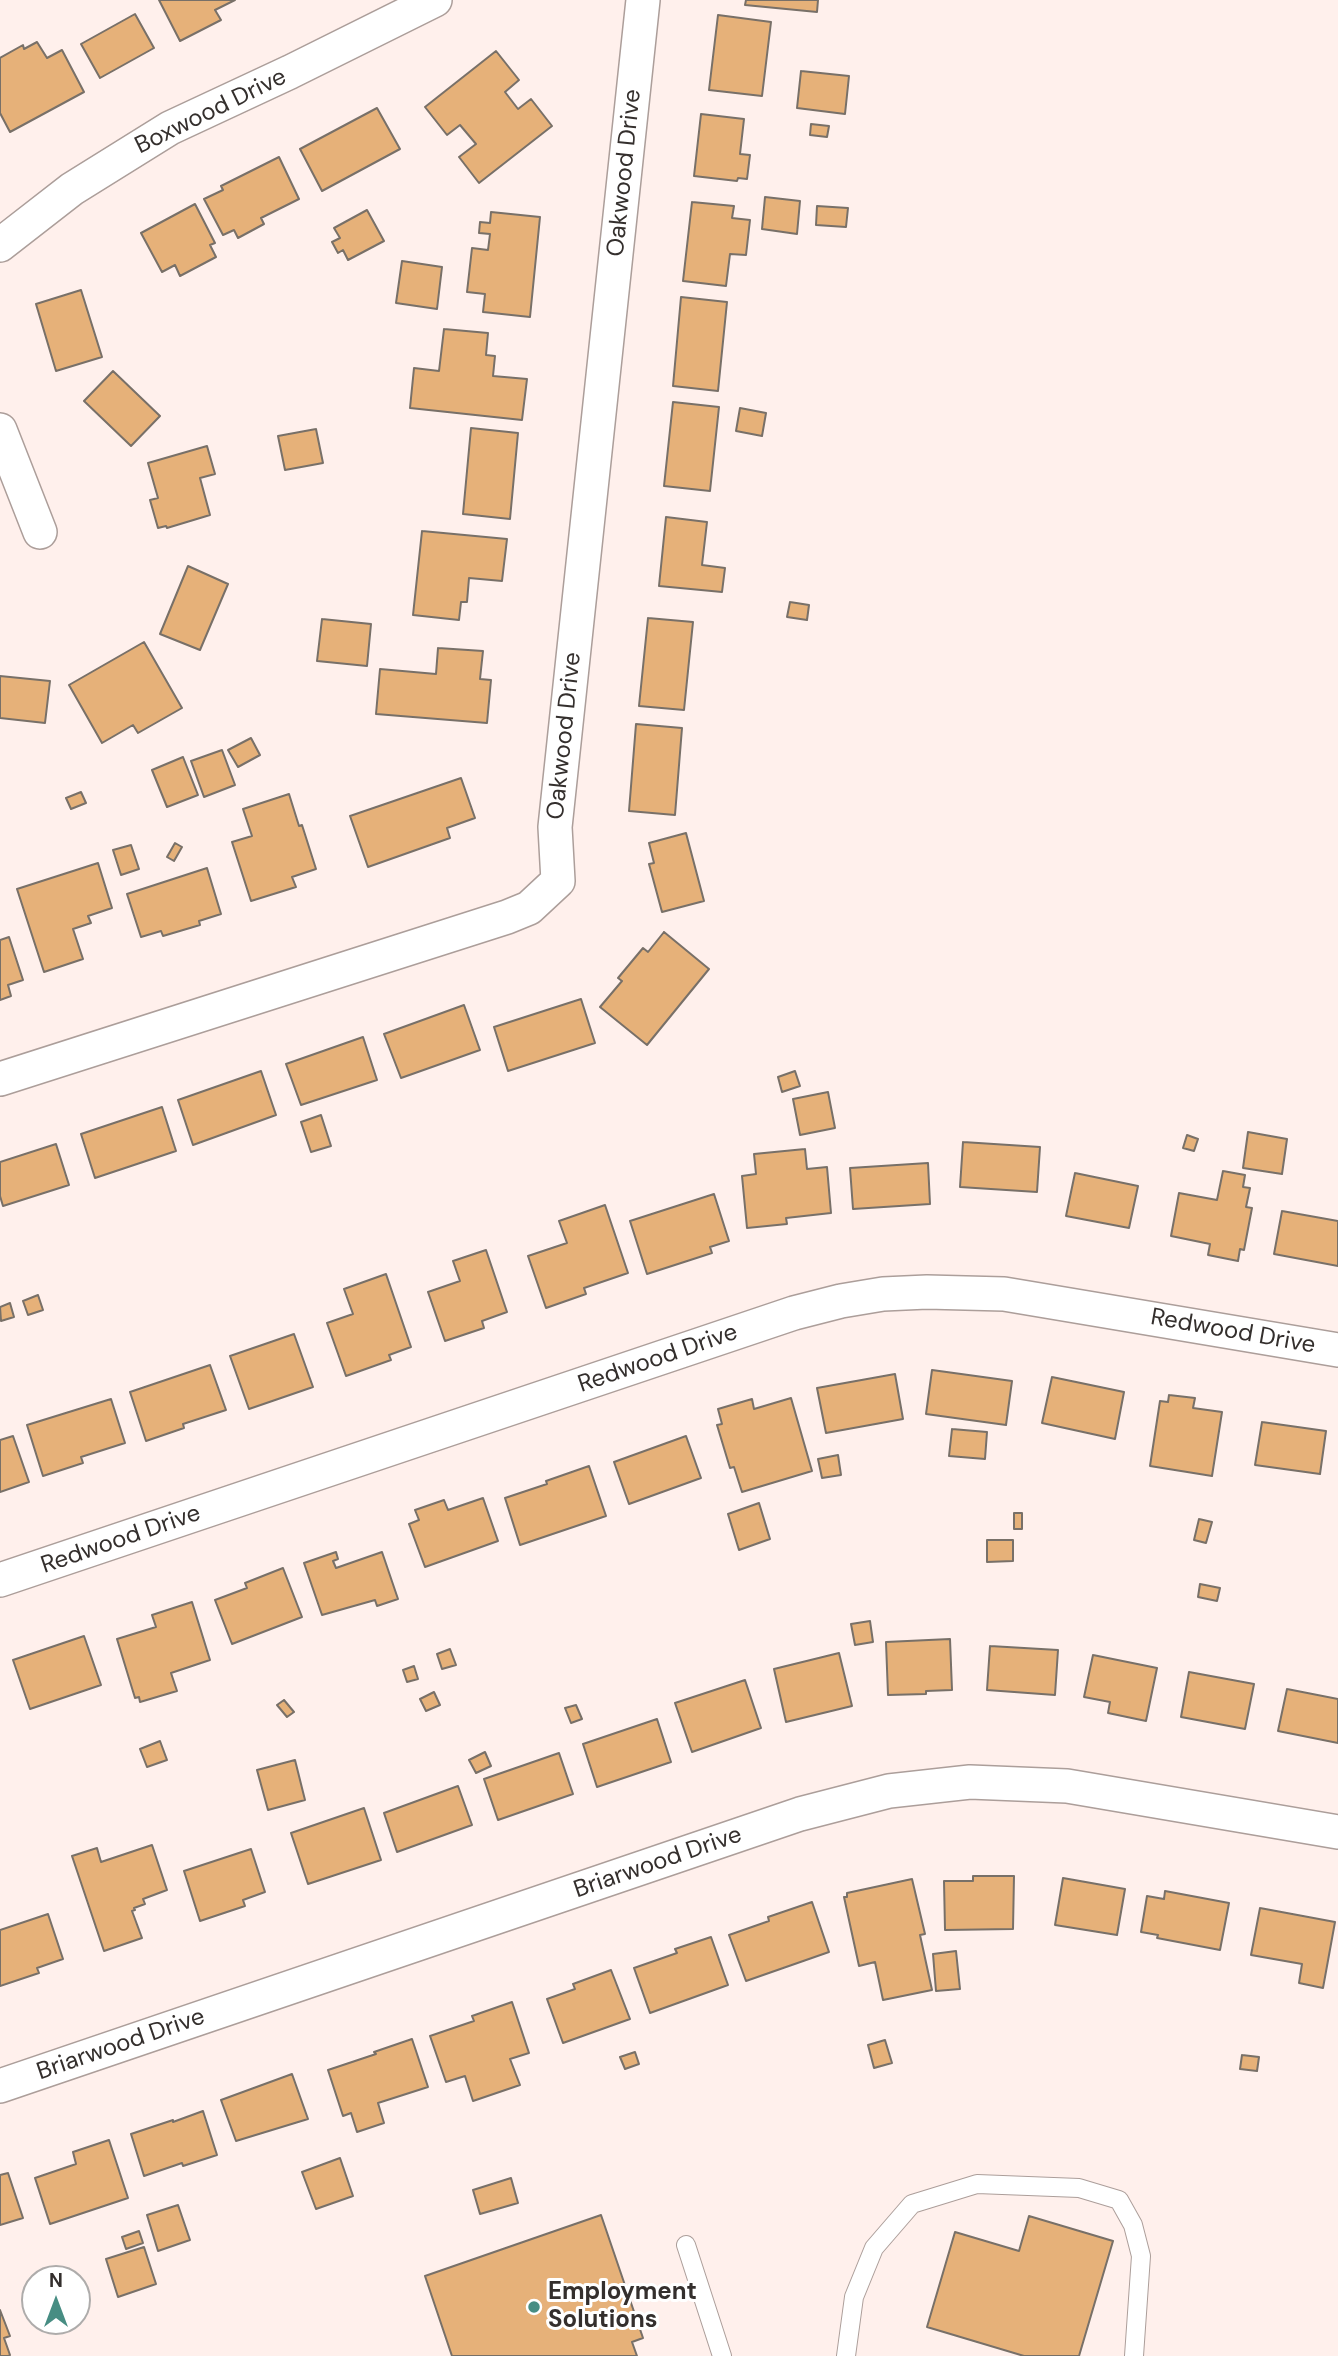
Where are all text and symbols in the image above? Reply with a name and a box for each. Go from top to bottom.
street label: Boxwood Drive [131,63,291,161]
street label: Oakwood Drive [602,88,648,258]
street label: Oakwood Drive [542,651,588,821]
street label: Redwood Drive [1148,1303,1318,1361]
street label: Redwood Drive [574,1318,742,1400]
street label: Redwood Drive [37,1499,205,1581]
street label: Briarwood Drive [570,1821,746,1905]
street label: Briarwood Drive [33,2003,209,2087]
north arrow [21,2265,91,2335]
text: N [49,2268,63,2293]
place label: Employment Solutions [548,2279,697,2335]
marker: Employment Solutions [526,2299,542,2315]

